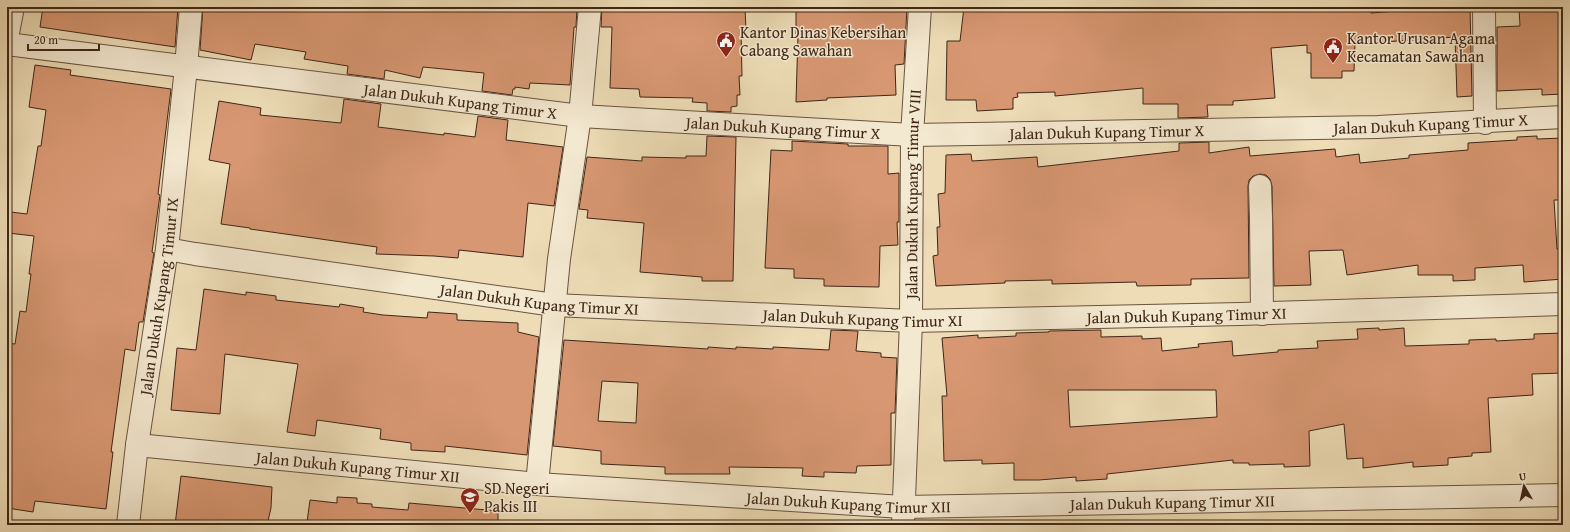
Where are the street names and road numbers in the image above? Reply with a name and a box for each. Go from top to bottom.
street label: Jalan Dukuh Kupang Timur X [360,77,559,125]
street label: Jalan Dukuh Kupang Timur VIII [899,88,927,301]
street label: Jalan Dukuh Kupang Timur X [1331,107,1529,140]
street label: Jalan Dukuh Kupang Timur X [683,110,881,145]
street label: Jalan Dukuh Kupang Timur X [1007,118,1205,145]
street label: Jalan Dukuh Kupang Timur IX [132,196,184,399]
street label: Jalan Dukuh Kupang Timur XI [437,277,639,321]
street label: Jalan Dukuh Kupang Timur XI [1084,301,1287,329]
street label: Jalan Dukuh Kupang Timur XI [760,302,963,333]
street label: Jalan Dukuh Kupang Timur XII [253,444,461,488]
street label: Jalan Dukuh Kupang Timur XII [744,485,951,519]
street label: Jalan Dukuh Kupang Timur XII [1068,488,1275,516]

